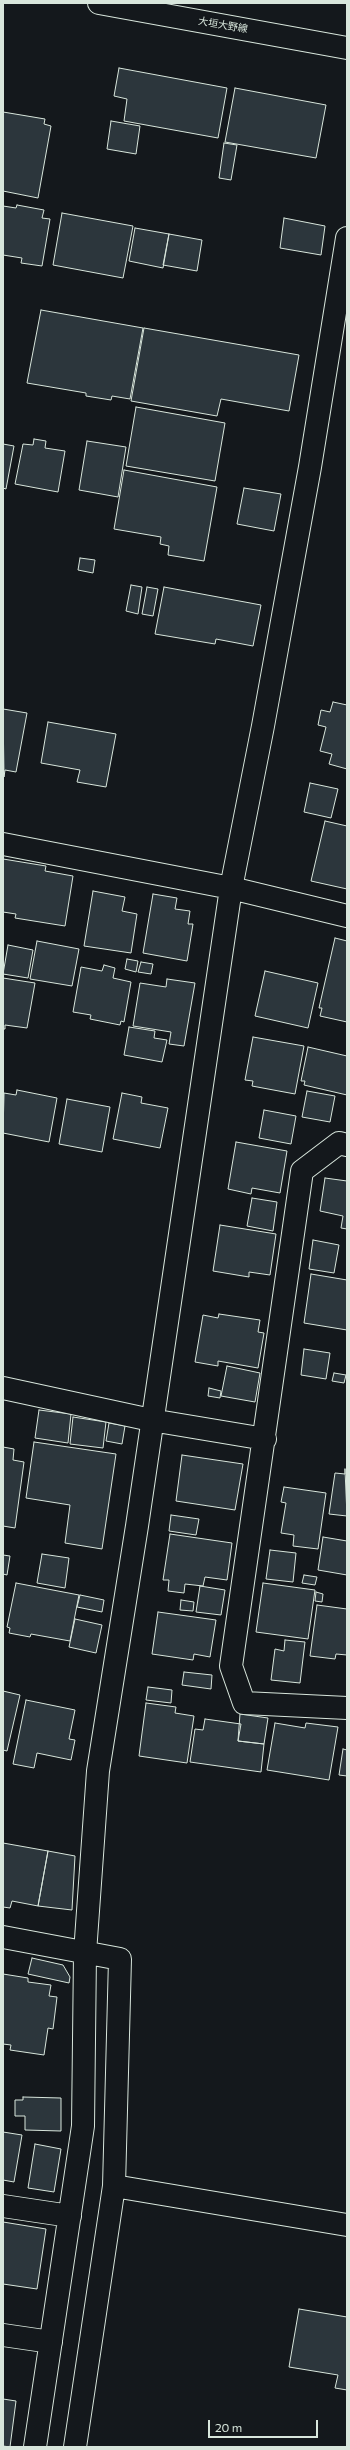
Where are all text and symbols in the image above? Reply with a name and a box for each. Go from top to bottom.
street label: 大垣大野線 [197,15,249,35]
scale bar [210,2412,320,2438]
text: 20 m [215,2420,242,2434]

